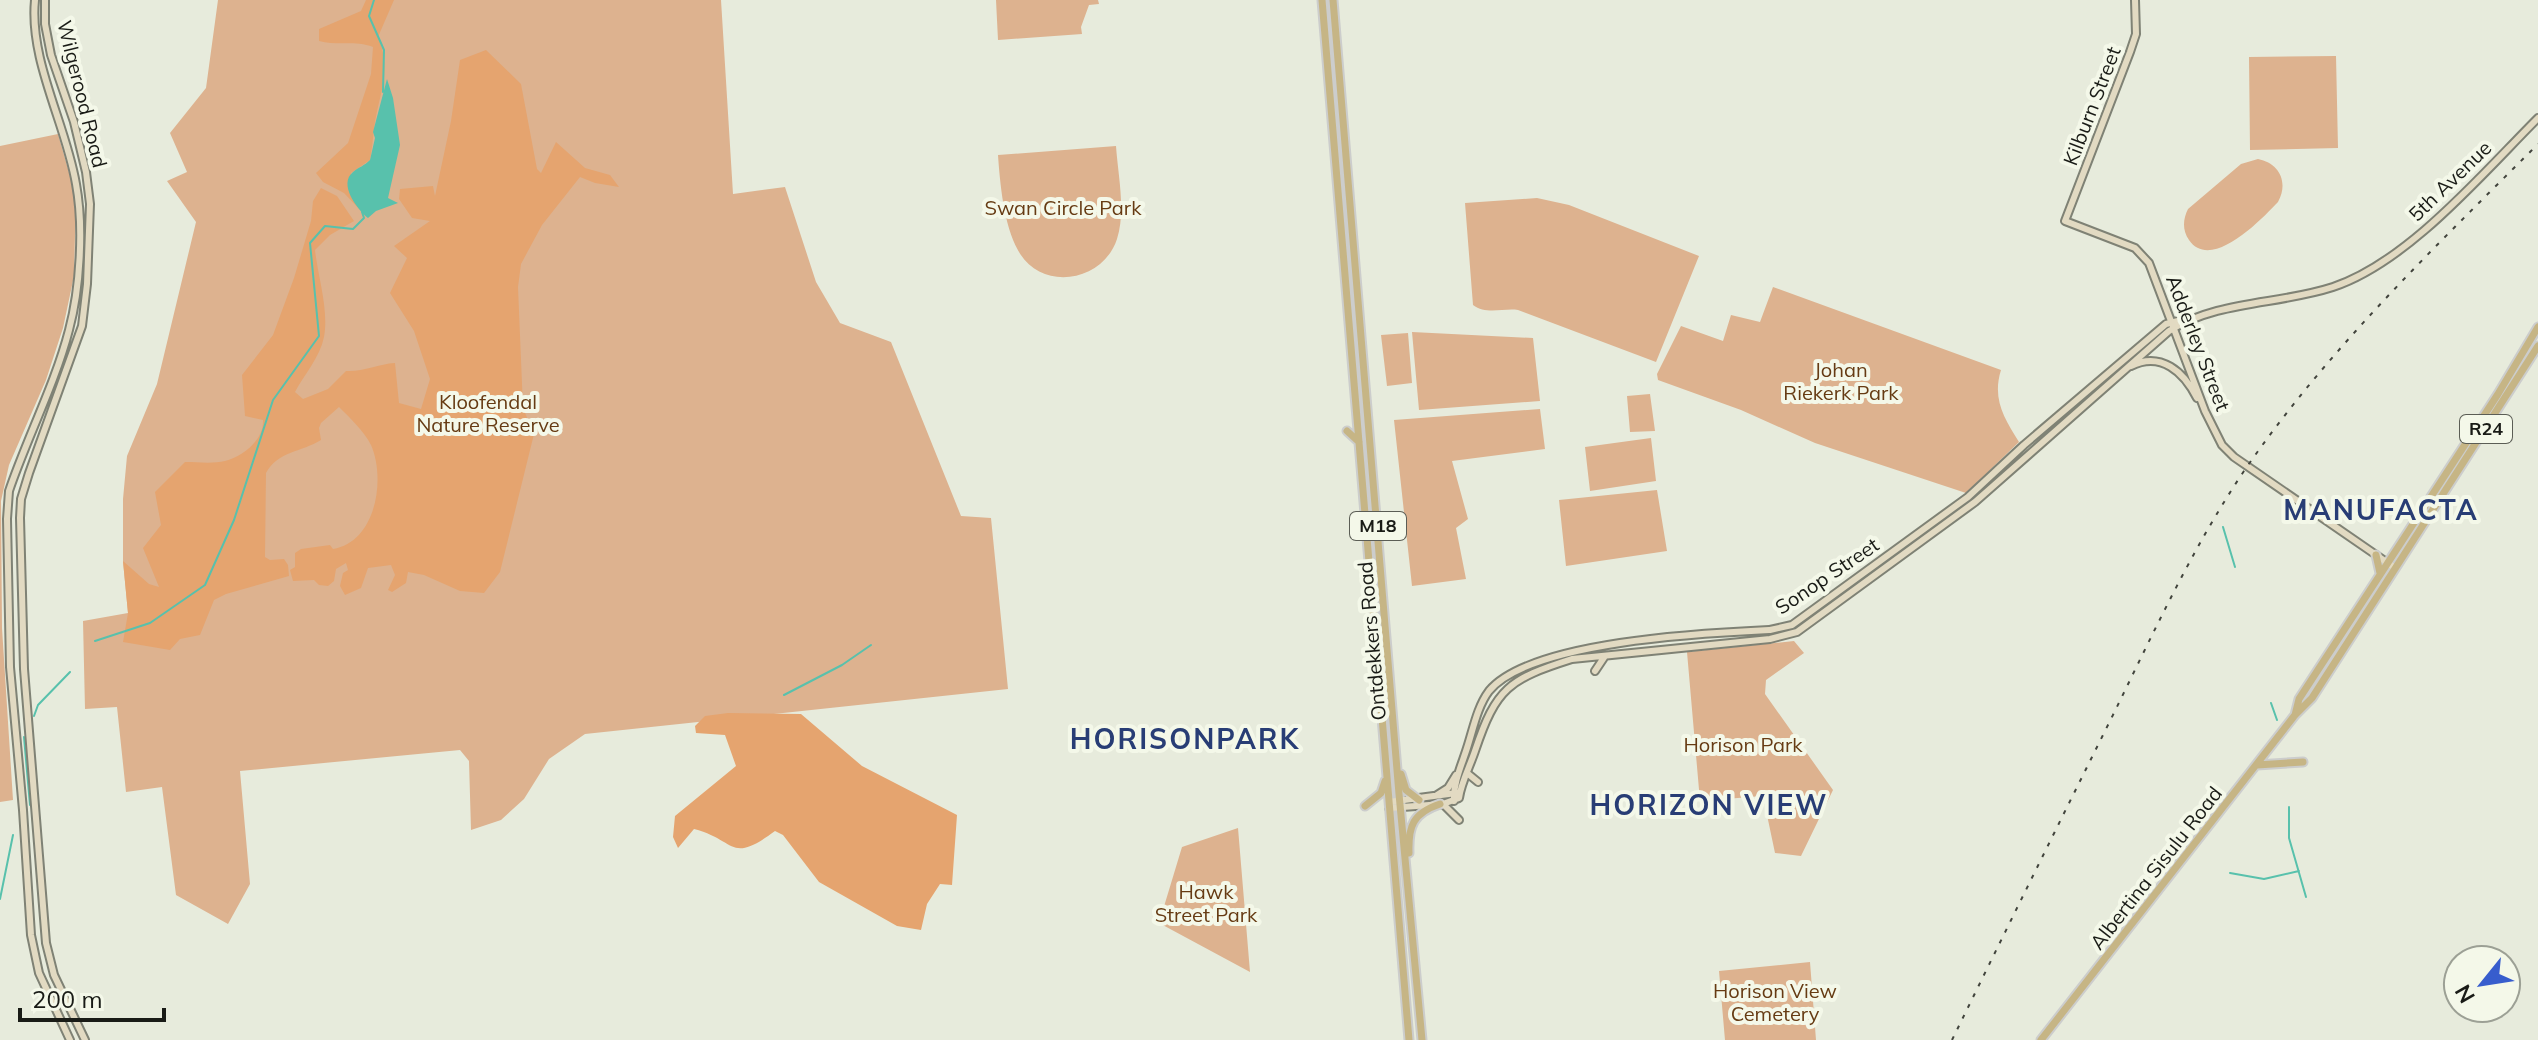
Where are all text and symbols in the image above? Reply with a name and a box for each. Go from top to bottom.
street label: Wilgerood Road [52,18,113,170]
street label: Kilburn Street [2057,43,2126,169]
street label: 5th Avenue [2403,135,2496,226]
park label: Swan Circle Park [985,195,1142,220]
street label: Adderley Street [2161,271,2236,414]
park label: Johan Riekerk Park [1783,357,1899,405]
park label: Kloofendal Nature Reserve [416,389,560,437]
road number: R24 [2460,415,2512,443]
district label: MANUFACTA [2283,492,2479,527]
road number: M18 [1350,512,1406,540]
street label: Sonop Street [1770,532,1883,619]
street label: Ontdekkers Road [1352,561,1391,722]
district label: HORISONPARK [1070,721,1300,756]
park label: Horison Park [1683,732,1803,757]
street label: Albertina Sisulu Road [2084,781,2227,954]
district label: HORIZON VIEW [1590,787,1828,822]
park label: Hawk Street Park [1155,879,1258,927]
north arrow [2442,944,2522,1024]
scale bar [20,972,164,1022]
park label: Horison View Cemetery [1713,978,1837,1026]
text: N [2448,980,2481,1008]
text: 200 m [32,984,103,1014]

